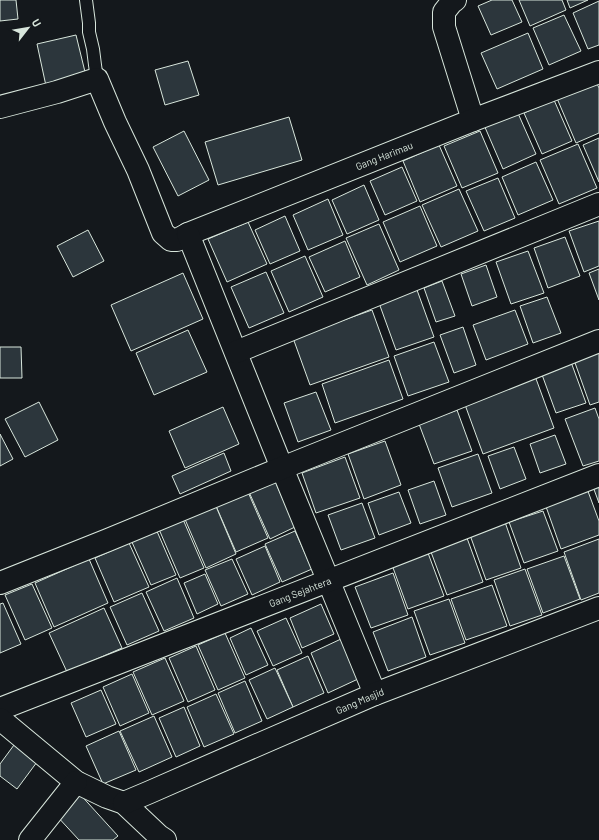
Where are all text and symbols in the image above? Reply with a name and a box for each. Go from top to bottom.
north arrow [8,8,48,48]
text: U [30,16,44,29]
street label: Gang Harimau [354,139,414,172]
street label: Gang Sejahtera [267,574,333,609]
street label: Gang Masjid [334,685,386,716]

